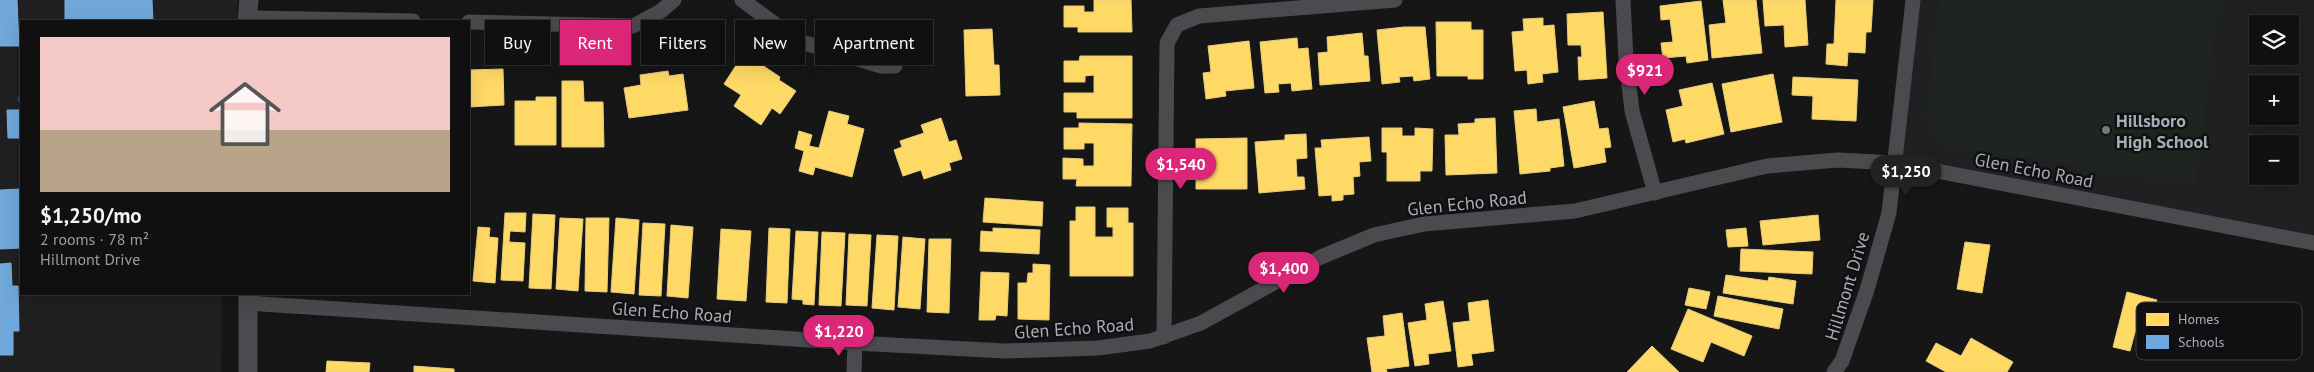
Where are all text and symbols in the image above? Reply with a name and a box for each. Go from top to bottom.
map controls [2249,15,2299,185]
button: layers [2249,15,2299,65]
chip: Buy [485,20,550,65]
chip: Rent [560,20,631,65]
chip: Filters [641,20,725,65]
chip: New [735,20,805,65]
chip: Apartment [815,20,933,65]
pin: $921 [1615,54,1675,96]
text: $921 [1627,60,1663,80]
icon: home [200,69,290,159]
button: + [2249,75,2299,125]
place label: Hillsboro High School [2116,109,2209,153]
marker: Hillsboro High School [2100,124,2112,136]
button: − [2249,135,2299,185]
street label: Glen Echo Road [1973,147,2095,193]
pin: $1,540 [1140,148,1222,190]
text: $1,540 [1156,154,1206,174]
pin: $1,250 [1865,154,1947,197]
text: $1,250 [1881,161,1931,181]
street label: Glen Echo Road [1406,185,1528,221]
text: $1,250/mo [40,202,142,229]
text: 2 rooms · 78 m² [40,229,149,249]
street label: Hillmont Drive [1820,229,1874,343]
text: Hillmont Drive [40,249,140,269]
pin: $1,400 [1243,252,1325,294]
text: $1,400 [1259,258,1309,278]
street label: Glen Echo Road [611,296,733,328]
legend [2136,302,2302,360]
text: Homes [2178,310,2219,328]
street label: Glen Echo Road [1013,312,1135,344]
pin: $1,220 [798,314,880,357]
text: $1,220 [814,321,864,341]
text: Schools [2178,333,2225,351]

